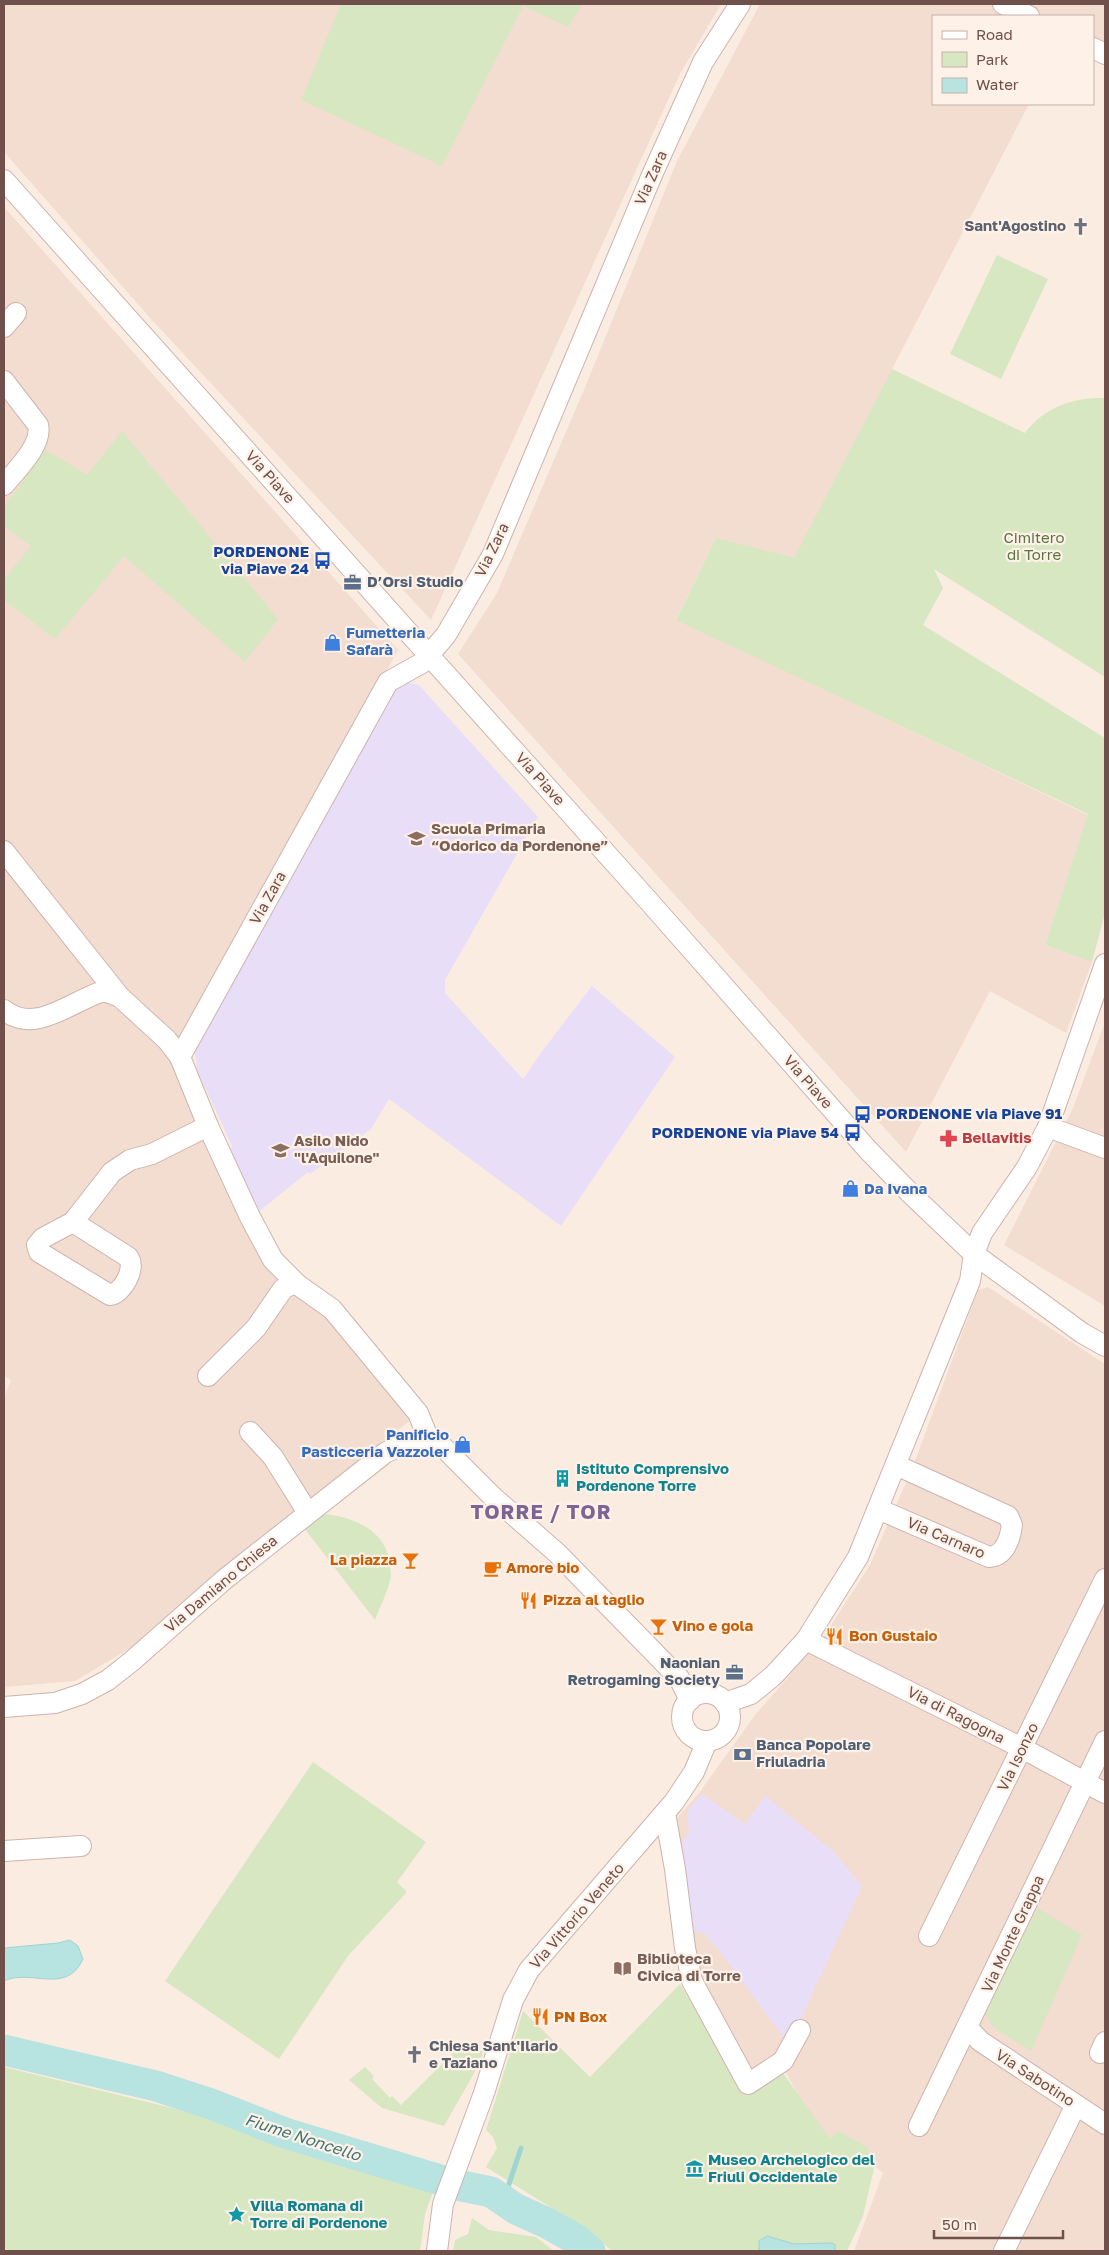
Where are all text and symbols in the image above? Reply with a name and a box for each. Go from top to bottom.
legend [932,15,1094,105]
text: Road [976,25,1013,43]
text: Park [976,50,1009,68]
text: Water [976,75,1019,93]
street label: Via Zara [630,147,670,208]
place label: Sant'Agostino [964,216,1066,234]
church icon: Sant'Agostino [1070,216,1090,236]
street label: Via Piave [242,446,299,507]
street label: Via Zara [470,520,512,580]
park label: Cimitero di Torre [1004,528,1064,563]
place label: PORDENONE via Piave 24 [213,542,309,577]
bus stop icon: PORDENONE via Piave 24 [313,551,333,571]
office icon: D’Orsi Studio [343,572,363,592]
place label: D’Orsi Studio [367,572,463,590]
place label: Fumetteria Safarà [346,623,425,658]
shop icon: Fumetteria Safarà [322,632,342,652]
street label: Via Piave [512,748,569,809]
place label: Scuola Primaria “Odorico da Pordenone” [431,819,608,854]
school or university icon: Scuola Primaria “Odorico da Pordenone” [407,828,427,848]
street label: Via Zara [245,868,289,927]
street label: Via Piave [781,1051,837,1112]
bus stop icon: PORDENONE via Piave 91 [852,1104,872,1124]
place label: PORDENONE via Piave 91 [876,1104,1063,1122]
place label: PORDENONE via Piave 54 [651,1123,839,1141]
bus stop icon: PORDENONE via Piave 54 [843,1123,863,1143]
pharmacy icon: Bellavitis [938,1128,958,1148]
place label: Bellavitis [962,1128,1032,1146]
place label: Asilo Nido "l'Aquilone" [294,1131,380,1166]
school or university icon: Asilo Nido "l'Aquilone" [270,1140,290,1160]
shop icon: Da Ivana [840,1179,860,1199]
place label: Da Ivana [864,1179,928,1197]
place label: Panificio Pasticceria Vazzoler [301,1425,449,1460]
shop icon: Panificio Pasticceria Vazzoler [453,1434,473,1454]
place label: Istituto Comprensivo Pordenone Torre [576,1459,729,1494]
building icon: Istituto Comprensivo Pordenone Torre [552,1468,572,1488]
district label: TORRE / TOR [470,1499,612,1523]
street label: Via Carnaro [905,1513,988,1562]
street label: Via Damiano Chiesa [160,1531,280,1636]
place label: La piazza [330,1550,397,1568]
bar icon: La piazza [401,1550,421,1570]
cafe icon: Amore bio [482,1558,502,1578]
place label: Amore bio [506,1558,579,1576]
restaurant icon: Pizza al taglio [519,1590,539,1610]
place label: Pizza al taglio [543,1590,645,1608]
bar icon: Vino e gola [648,1616,668,1636]
place label: Vino e gola [672,1616,753,1634]
restaurant icon: Bon Gustaio [825,1626,845,1646]
place label: Bon Gustaio [849,1626,938,1644]
place label: Naonian Retrogaming Society [567,1653,720,1688]
office icon: Naonian Retrogaming Society [724,1662,744,1682]
street label: Via di Ragogna [905,1682,1008,1746]
street label: Via Isonzo [993,1719,1041,1794]
place label: Banca Popolare Friuladria [756,1735,871,1770]
bank icon: Banca Popolare Friuladria [732,1744,752,1764]
street label: Via Vittorio Veneto [525,1859,627,1972]
street label: Via Monte Grappa [977,1872,1047,1995]
place label: Biblioteca Civica di Torre [637,1949,741,1984]
library icon: Biblioteca Civica di Torre [613,1958,633,1978]
restaurant icon: PN Box [530,2007,550,2027]
place label: PN Box [554,2007,607,2025]
place label: Chiesa Sant'Ilario e Taziano [429,2036,558,2071]
church icon: Chiesa Sant'Ilario e Taziano [405,2045,425,2065]
street label: Via Sabotino [993,2045,1079,2109]
water label: Fiume Noncello [243,2109,365,2166]
place label: Museo Archelogico del Friuli Occidentale [708,2150,875,2185]
museum icon: Museo Archelogico del Friuli Occidentale [684,2159,704,2179]
place label: Villa Romana di Torre di Pordenone [250,2196,387,2231]
place icon: Villa Romana di Torre di Pordenone [226,2205,246,2225]
scale bar [934,2208,1063,2240]
text: 50 m [942,2215,977,2233]

